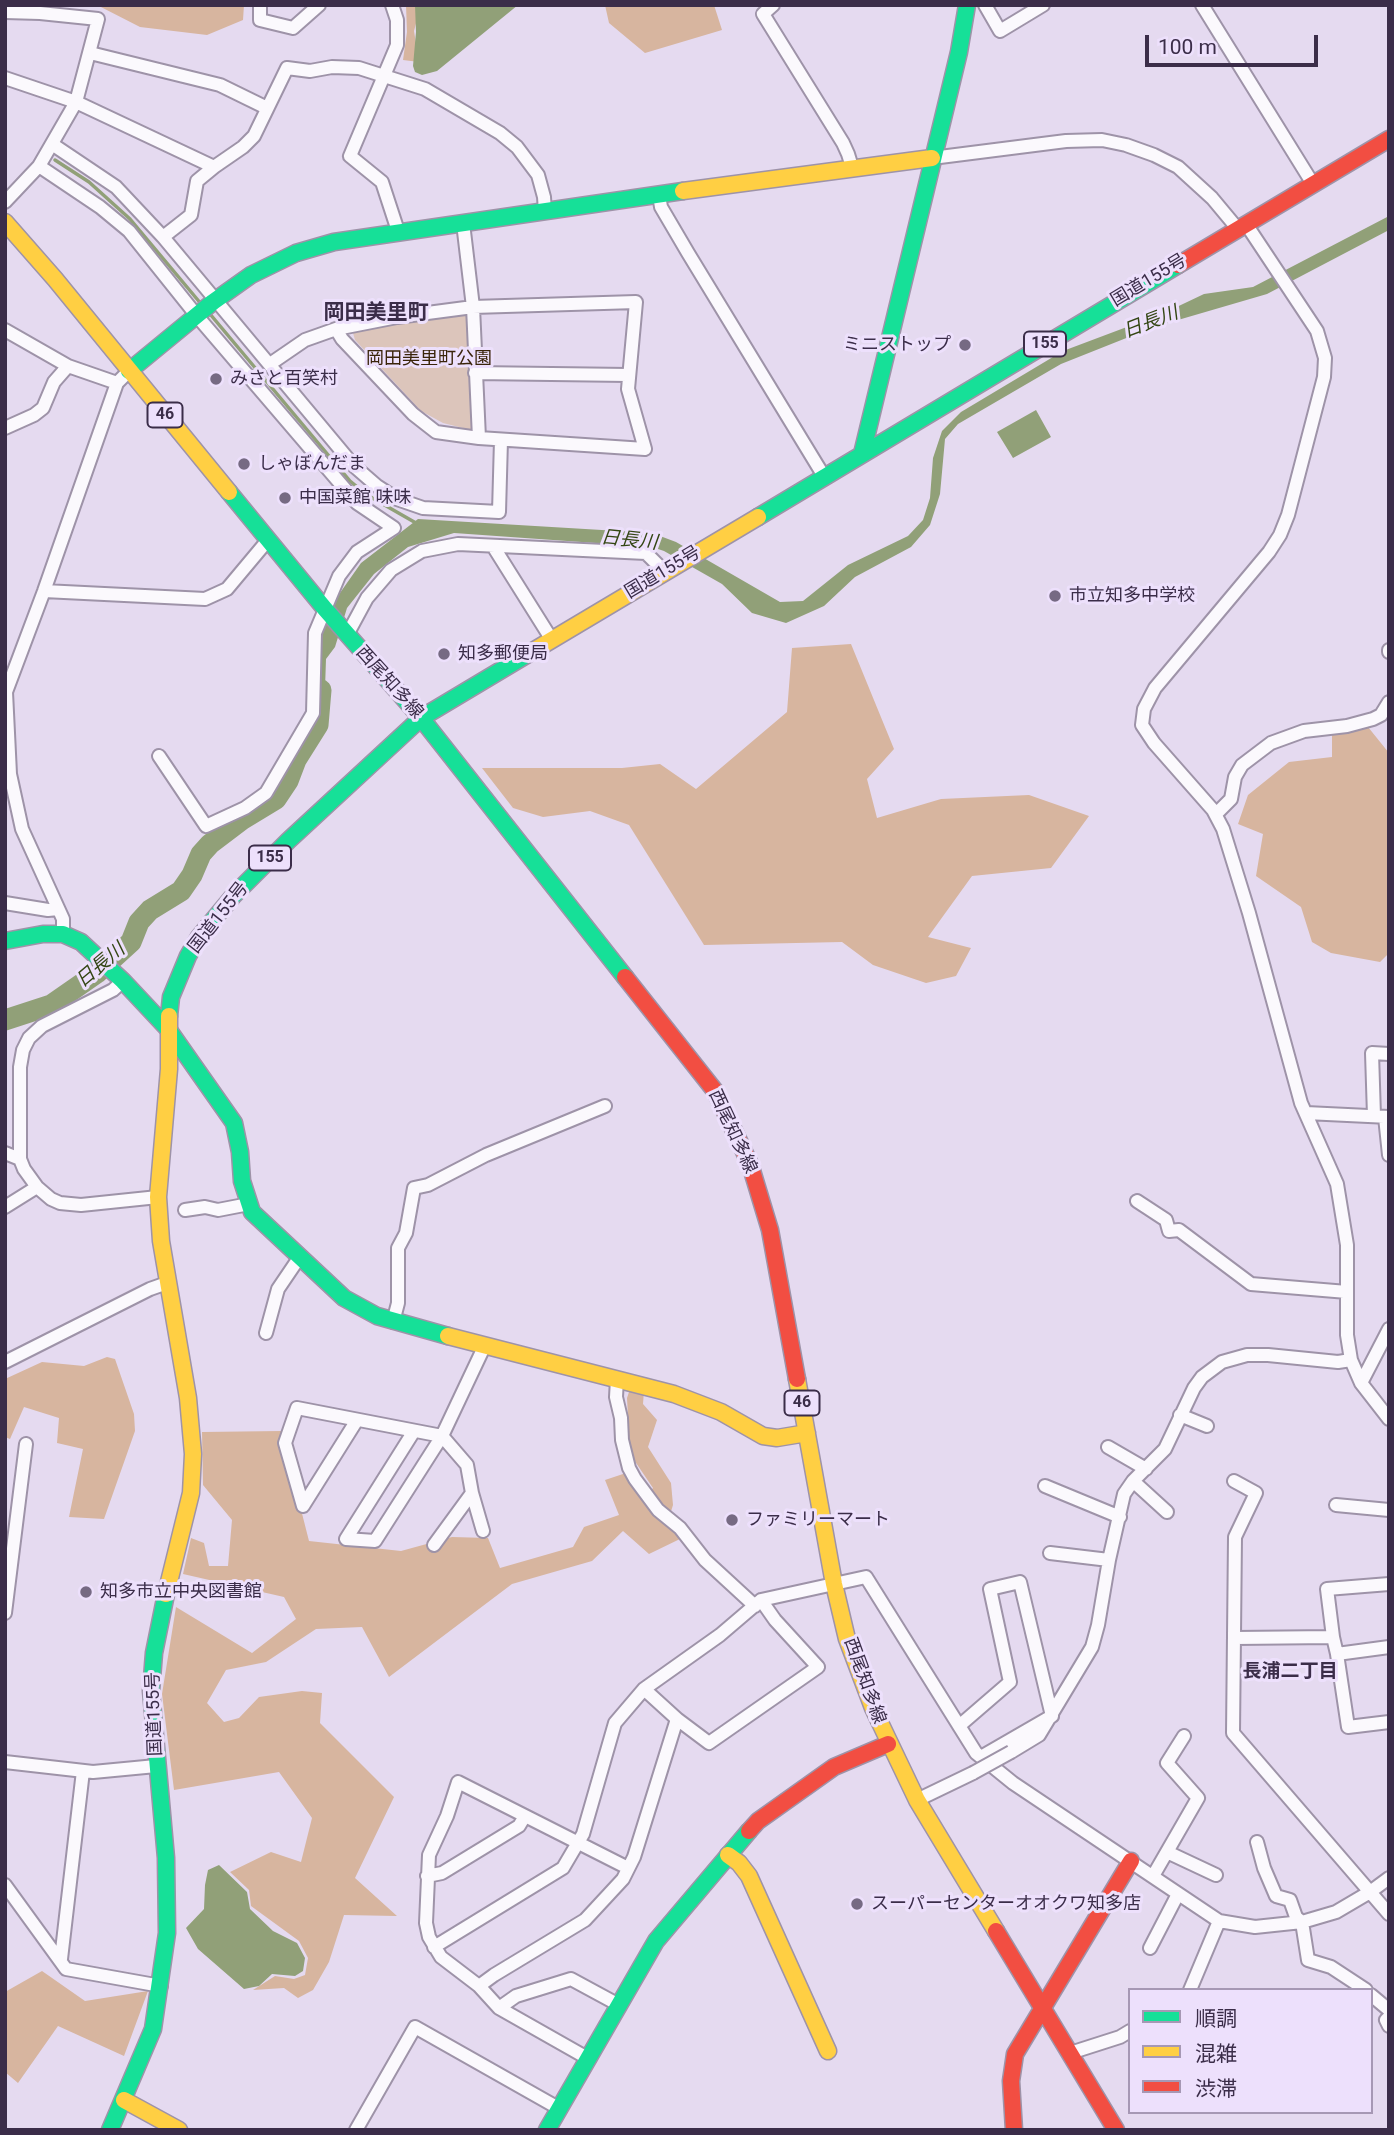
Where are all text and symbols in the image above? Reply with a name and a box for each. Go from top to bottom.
scale bar [1149,21,1322,65]
text: 100 m [1158,35,1217,59]
street label: 国道155号 [1107,250,1191,312]
district label: 岡田美里町 [324,301,428,327]
water label: 日長川 [1120,302,1182,344]
road number: 155 [1024,332,1066,356]
place label: ミニストップ [843,334,951,356]
marker: ミニストップ [957,337,973,353]
park label: 岡田美里町公園 [366,348,492,370]
place label: みさと百笑村 [230,368,338,390]
marker: みさと百笑村 [208,371,224,387]
road number: 46 [148,402,182,428]
place label: しゃぼんだま [258,453,366,475]
marker: しゃぼんだま [236,456,252,472]
place label: 中国菜館 味味 [299,487,411,509]
marker: 中国菜館 味味 [277,490,293,506]
water label: 日長川 [599,527,659,555]
street label: 国道155号 [621,542,705,604]
place label: 市立知多中学校 [1069,585,1195,607]
marker: 市立知多中学校 [1047,588,1063,604]
street label: 西尾知多線 [351,642,427,724]
place label: 知多郵便局 [458,643,548,665]
marker: 知多郵便局 [436,646,452,662]
road number: 155 [249,846,291,870]
street label: 国道155号 [185,878,253,958]
water label: 日長川 [72,939,130,993]
street label: 西尾知多線 [703,1087,761,1177]
road number: 46 [784,1390,820,1415]
place label: ファミリーマート [746,1509,890,1531]
marker: ファミリーマート [724,1512,740,1528]
place label: 知多市立中央図書館 [100,1581,262,1603]
marker: 知多市立中央図書館 [78,1584,94,1600]
street label: 西尾知多線 [838,1635,890,1727]
district label: 長浦二丁目 [1243,1661,1337,1683]
street label: 国道155号 [143,1671,167,1757]
place label: スーパーセンターオオクワ知多店 [871,1893,1141,1915]
marker: スーパーセンターオオクワ知多店 [849,1896,865,1912]
legend [1128,1988,1373,2114]
text: 順調 [1195,2007,1237,2031]
text: 混雑 [1195,2042,1237,2066]
text: 渋滞 [1195,2077,1237,2101]

